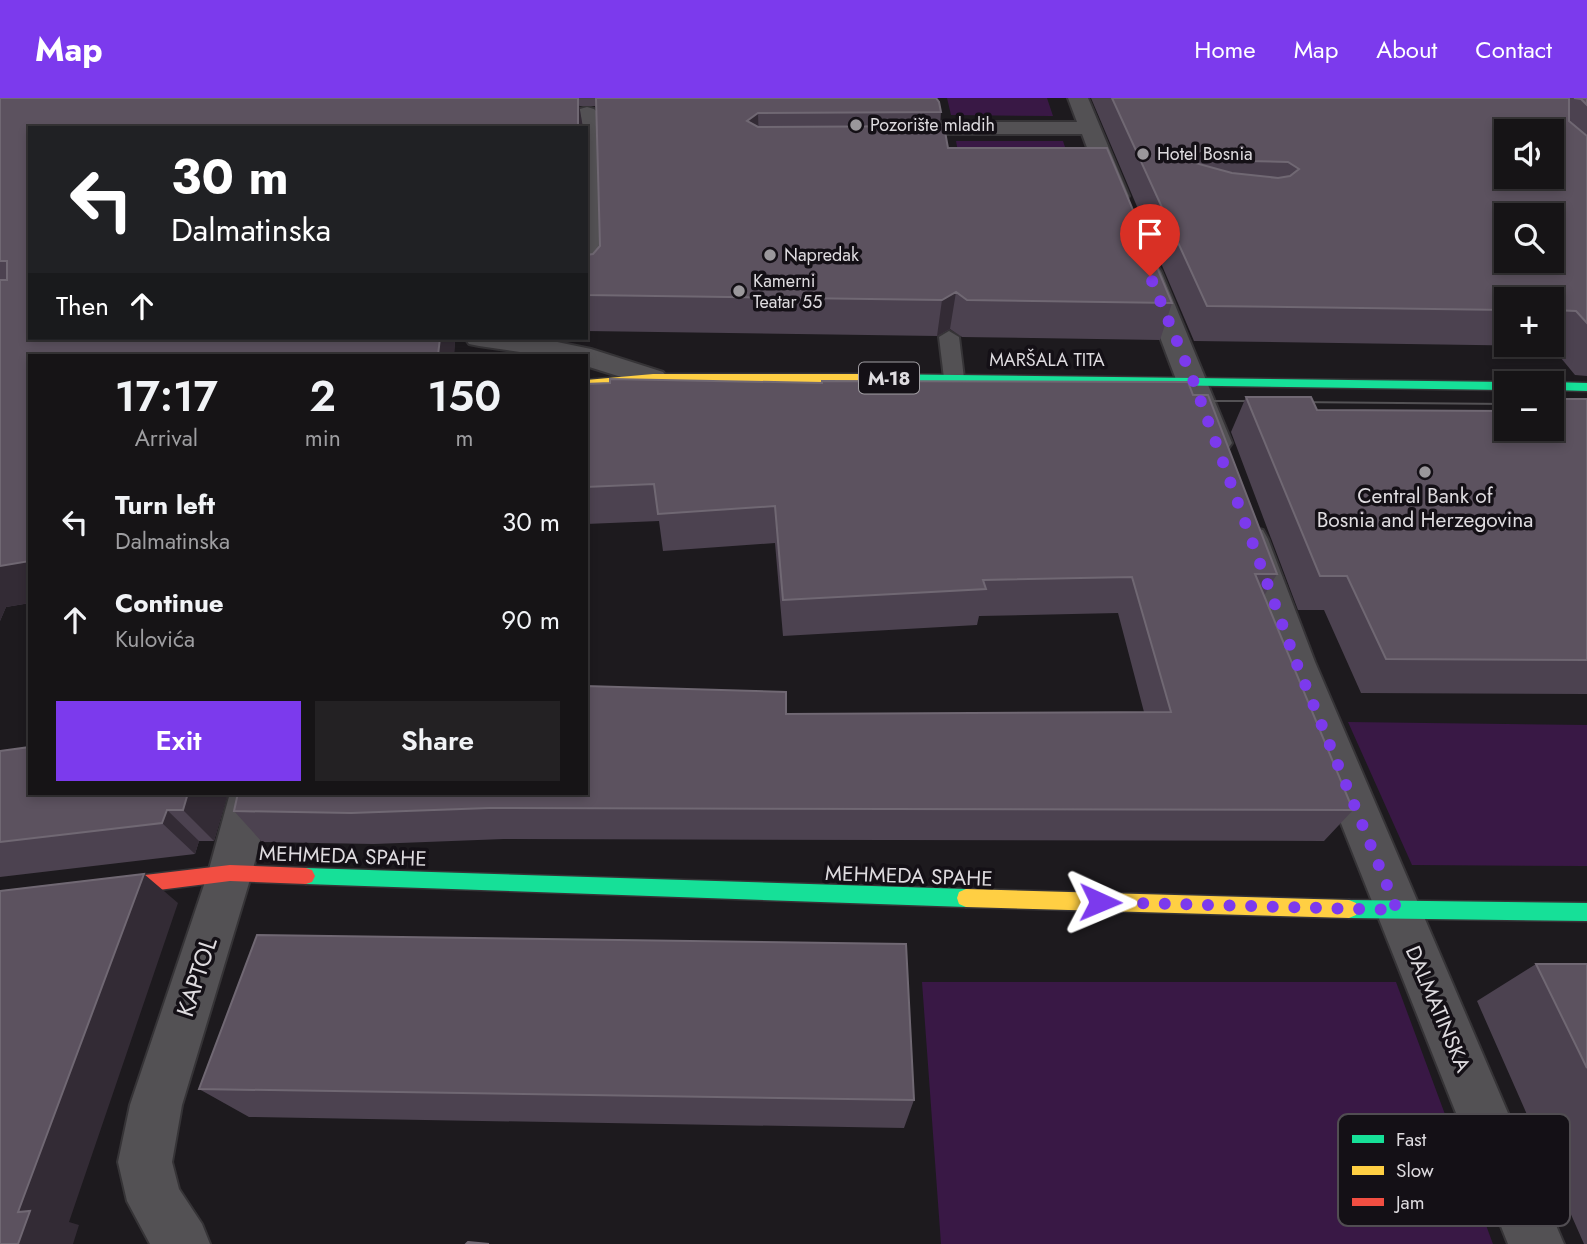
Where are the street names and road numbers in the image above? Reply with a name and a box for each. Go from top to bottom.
street label: MARŠALA TITA [989,347,1105,373]
road number: M-18 [859,362,919,394]
street label: MEHMEDA SPAHE [259,838,427,874]
street label: MEHMEDA SPAHE [825,858,993,894]
street label: KAPTOL [167,932,226,1021]
street label: DALMATINSKA [1398,941,1478,1077]

